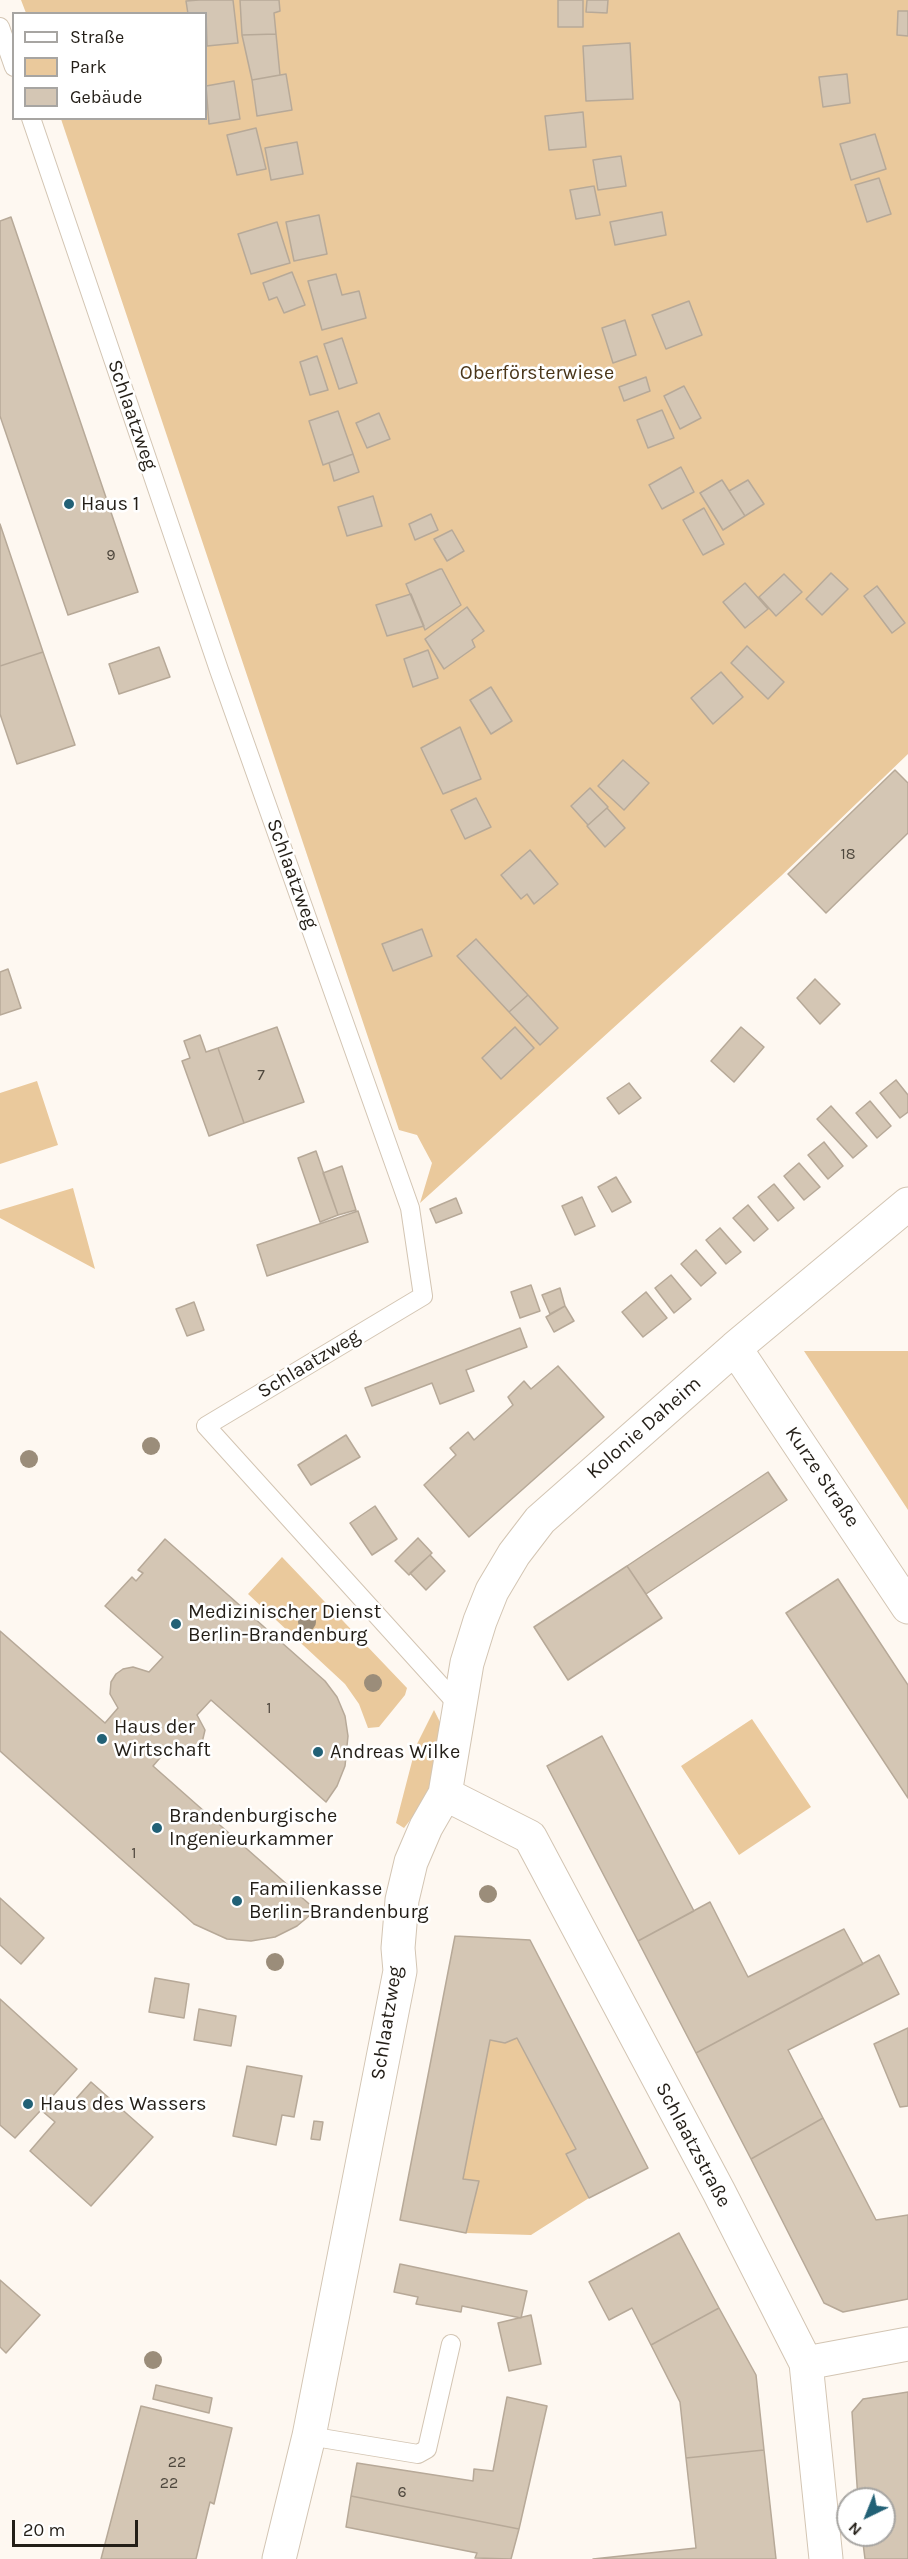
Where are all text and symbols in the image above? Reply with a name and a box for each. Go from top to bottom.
legend [12,12,207,120]
text: Straße [70,26,124,48]
text: Park [70,56,107,78]
text: Gebäude [70,86,142,108]
street label: Schlaatzweg [102,357,162,473]
park label: Oberförsterwiese [460,361,614,385]
place label: Haus 1 [81,492,139,516]
marker: Haus 1 [62,497,76,511]
house number: 9 [106,545,116,565]
street label: Schlaatzweg [261,816,323,932]
house number: 18 [840,844,856,864]
house number: 7 [257,1065,265,1085]
street label: Schlaatzweg [253,1324,365,1404]
street label: Kolonie Daheim [582,1372,706,1484]
street label: Kurze Straße [780,1422,864,1532]
place label: Medizinischer Dienst Berlin-Brandenburg [188,1600,381,1647]
marker: Medizinischer Dienst Berlin-Brandenburg [169,1617,183,1631]
house number: 1 [266,1698,272,1718]
place label: Haus der Wirtschaft [114,1715,211,1762]
marker: Haus der Wirtschaft [95,1732,109,1746]
place label: Andreas Wilke [330,1740,460,1764]
marker: Andreas Wilke [311,1745,325,1759]
place label: Brandenburgische Ingenieurkammer [169,1804,337,1851]
marker: Brandenburgische Ingenieurkammer [150,1821,164,1835]
house number: 1 [131,1843,137,1863]
place label: Familienkasse Berlin-Brandenburg [249,1877,429,1924]
marker: Familienkasse Berlin-Brandenburg [230,1894,244,1908]
street label: Schlaatzweg [366,1964,408,2082]
street label: Schlaatzstraße [650,2078,736,2212]
place label: Haus des Wassers [40,2092,206,2116]
marker: Haus des Wassers [21,2097,35,2111]
house number: 22 [168,2452,186,2472]
house number: 22 [160,2473,178,2493]
house number: 6 [397,2482,407,2502]
north arrow [836,2487,896,2547]
scale bar [15,2508,141,2546]
text: N [844,2518,865,2540]
text: 20 m [23,2519,65,2541]

